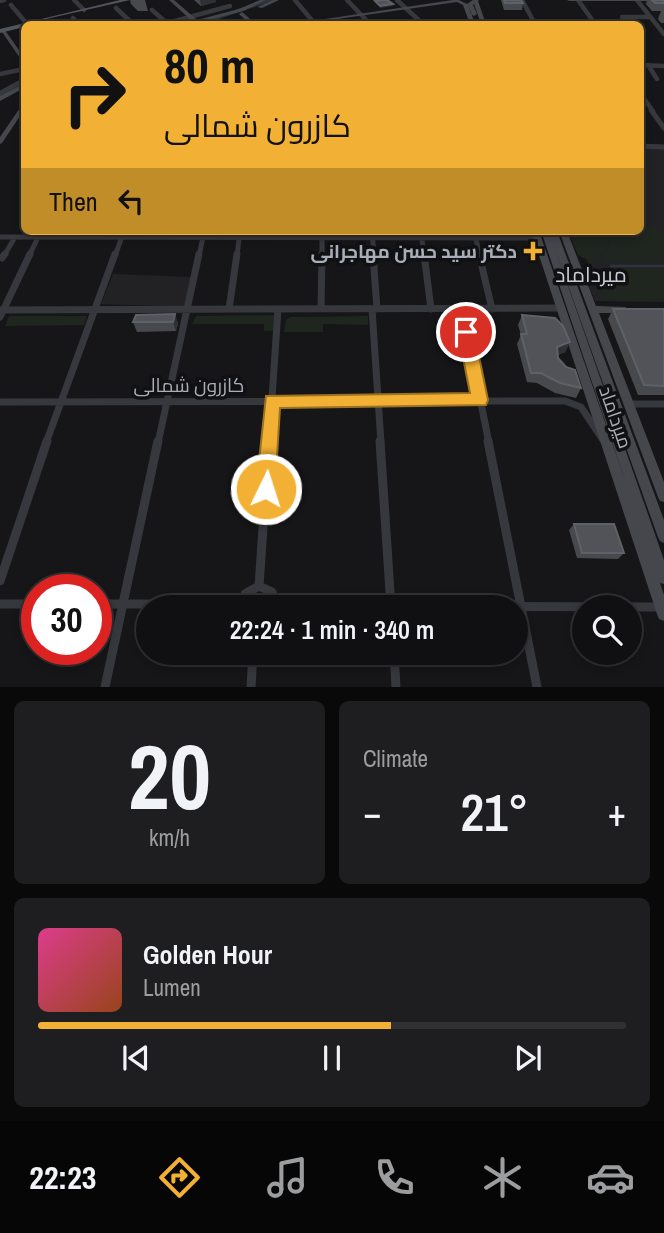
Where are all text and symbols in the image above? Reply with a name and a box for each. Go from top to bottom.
text: 80 m [164,32,256,98]
icon: right [49,49,140,140]
text: کازرون شمالی [164,104,351,147]
icon: left [112,182,150,220]
text: Then [49,184,98,219]
place label: دکتر سید حسن مهاجرانی [310,238,517,264]
marker: دکتر سید حسن مهاجرانی [523,241,543,261]
district label: میرداماد [555,260,627,289]
pin [436,302,496,362]
icon: arrive [447,313,485,351]
street label: کازرون شمالی [134,372,244,398]
street label: میرداماد [593,382,639,452]
position arrow [229,452,303,526]
speed limit sign: 30 [21,574,112,665]
map controls [572,595,642,665]
button: search [572,595,642,665]
text: 22:24 · 1 min · 340 m [230,612,434,647]
text: 20 [128,715,211,837]
text: Climate [363,743,428,774]
text: 21° [460,777,529,847]
text: − [363,787,381,838]
text: + [608,787,626,838]
text: km/h [149,822,190,853]
text: Golden Hour [143,937,272,972]
text: Lumen [143,972,201,1003]
icon: previous [117,1039,155,1077]
icon: pause [313,1039,351,1077]
icon: next [509,1039,547,1077]
icon: directions [155,1153,204,1202]
icon: music [263,1153,312,1202]
icon: phone [370,1153,419,1202]
icon: climate [478,1153,527,1202]
icon: car [586,1153,635,1202]
text: 22:23 [29,1156,96,1199]

